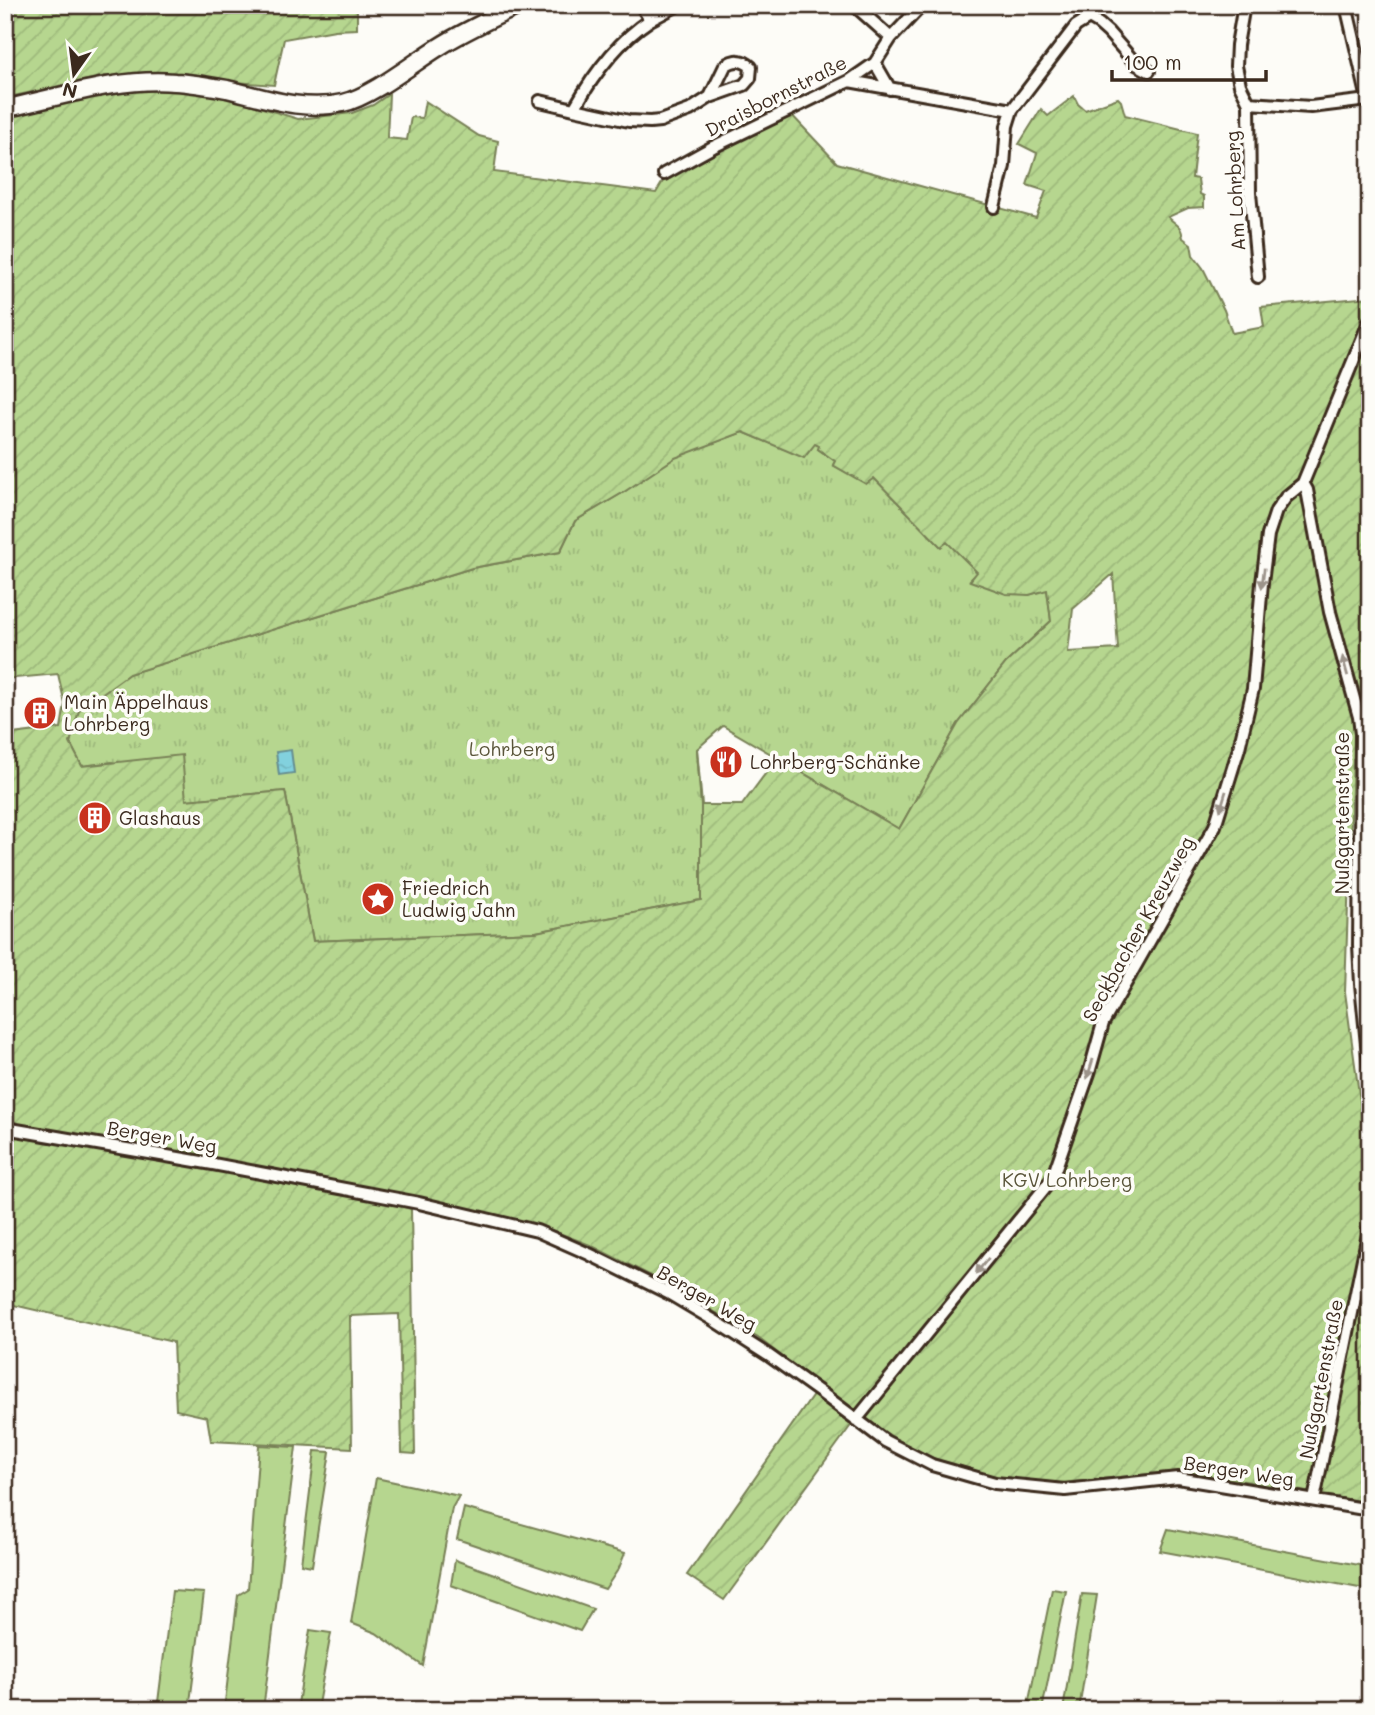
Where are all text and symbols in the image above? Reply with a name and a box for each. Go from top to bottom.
north arrow [38,38,108,108]
scale bar [1112,38,1266,82]
text: 100 m [1123,48,1182,75]
street label: Draisbornstraße [701,49,851,142]
text: N [60,77,80,105]
street label: Am Lohrberg [1219,130,1250,252]
one-way arrow [1257,567,1268,589]
one-way arrow [1340,655,1350,676]
place label: Main Äppelhaus Lohrberg [64,689,209,736]
building icon: Main Äppelhaus Lohrberg [21,694,59,732]
street label: Nußgartenstraße [1329,732,1354,894]
park label: Lohrberg [469,736,555,761]
restaurant icon: Lohrberg-Schänke [707,743,745,781]
place label: Lohrberg-Schänke [750,749,921,774]
one-way arrow [1217,790,1227,811]
building icon: Glashaus [76,799,114,837]
place label: Glashaus [119,805,201,830]
street label: Seckbacher Kreuzweg [1076,832,1199,1026]
place label: Friedrich Ludwig Jahn [402,875,516,922]
place icon: Friedrich Ludwig Jahn [359,880,397,918]
one-way arrow [1084,1059,1094,1080]
street label: Berger Weg [105,1115,219,1158]
park label: KGV Lohrberg [1002,1167,1132,1192]
one-way arrow [975,1257,990,1275]
street label: Berger Weg [653,1259,762,1336]
street label: Nußgartenstraße [1293,1297,1348,1461]
street label: Berger Weg [1182,1449,1296,1492]

